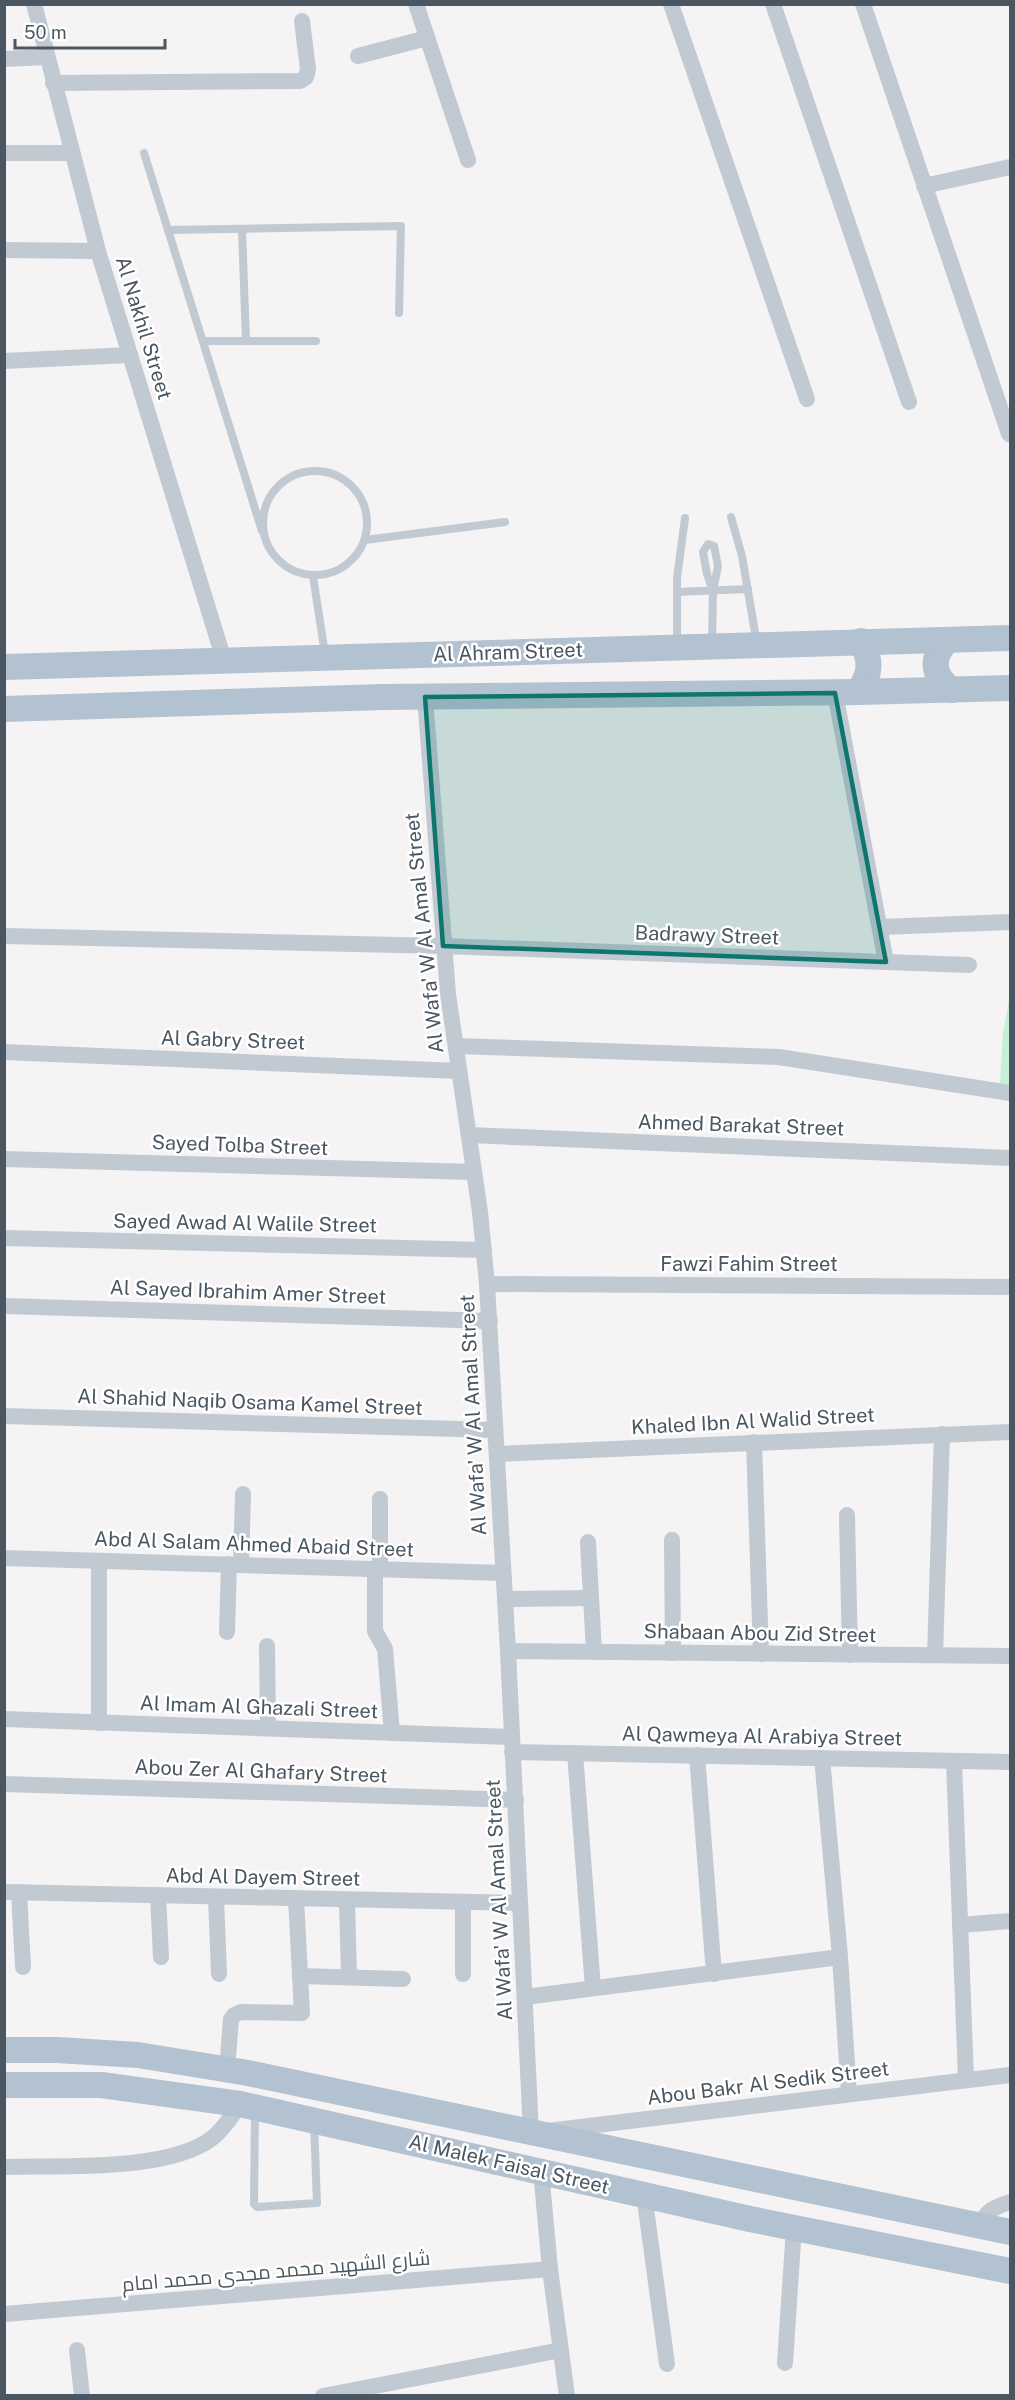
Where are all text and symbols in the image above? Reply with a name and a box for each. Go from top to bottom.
scale bar [15,12,165,50]
text: 50 m [24,22,67,43]
street label: Al Nakhil Street [111,254,177,402]
street label: Al Ahram Street [433,637,583,667]
street label: Al Wafa' W Al Amal Street [399,812,449,1054]
street label: Badrawy Street [634,920,780,950]
street label: Al Gabry Street [160,1025,306,1055]
street label: Ahmed Barakat Street [637,1109,845,1141]
street label: Sayed Tolba Street [151,1130,329,1160]
street label: Sayed Awad Al Walile Street [113,1209,377,1237]
street label: Fawzi Fahim Street [660,1252,838,1276]
street label: Al Sayed Ibrahim Amer Street [109,1275,387,1309]
street label: Al Wafa' W Al Amal Street [455,1294,491,1536]
street label: Al Shahid Naqib Osama Kamel Street [77,1384,423,1420]
street label: Khaled Ibn Al Walid Street [631,1403,875,1439]
street label: Abd Al Salam Ahmed Abaid Street [94,1526,414,1562]
street label: Shabaan Abou Zid Street [643,1619,877,1647]
street label: Al Imam Al Ghazali Street [139,1691,379,1723]
street label: Al Qawmeya Al Arabiya Street [622,1722,902,1750]
street label: Abou Zer Al Ghafary Street [134,1755,388,1787]
street label: Al Wafa' W Al Amal Street [481,1779,517,2021]
street label: Abd Al Dayem Street [165,1863,361,1891]
street label: Abou Bakr Al Sedik Street [646,2056,890,2110]
street label: Al Malek Faisal Street [406,2129,612,2199]
street label: شارع الشهيد محمد مجدى محمد امام [121,2246,431,2298]

